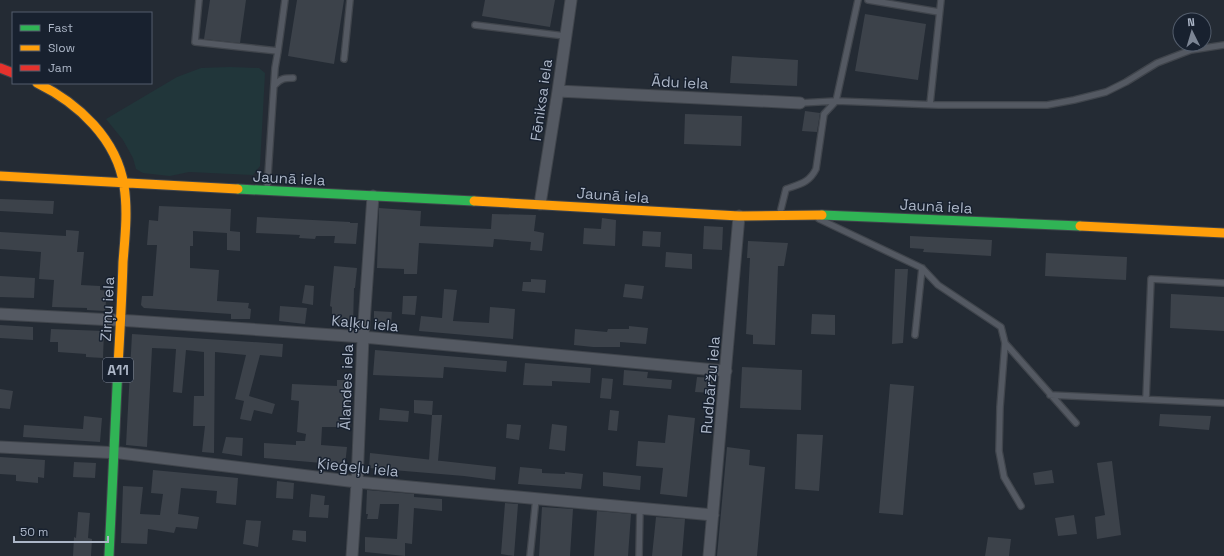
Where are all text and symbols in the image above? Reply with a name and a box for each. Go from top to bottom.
legend [12,12,152,84]
north arrow [1172,12,1212,52]
text: N [1187,15,1195,29]
text: Fast [48,20,73,36]
text: Slow [48,40,75,56]
street label: Fēniksa iela [526,57,556,142]
text: Jam [48,60,72,76]
street label: Ādu iela [651,71,709,93]
street label: Jaunā iela [252,167,326,189]
street label: Jaunā iela [576,183,650,207]
street label: Jaunā iela [899,195,973,217]
street label: Zirņu iela [96,276,118,342]
street label: Kaļķu iela [331,311,400,335]
street label: Rudbāržu iela [696,335,724,435]
street label: Ālandes iela [335,343,357,430]
road number: A11 [103,358,133,382]
street label: Ķieģeļu iela [316,453,400,481]
scale bar [14,518,108,544]
text: 50 m [20,524,48,540]

